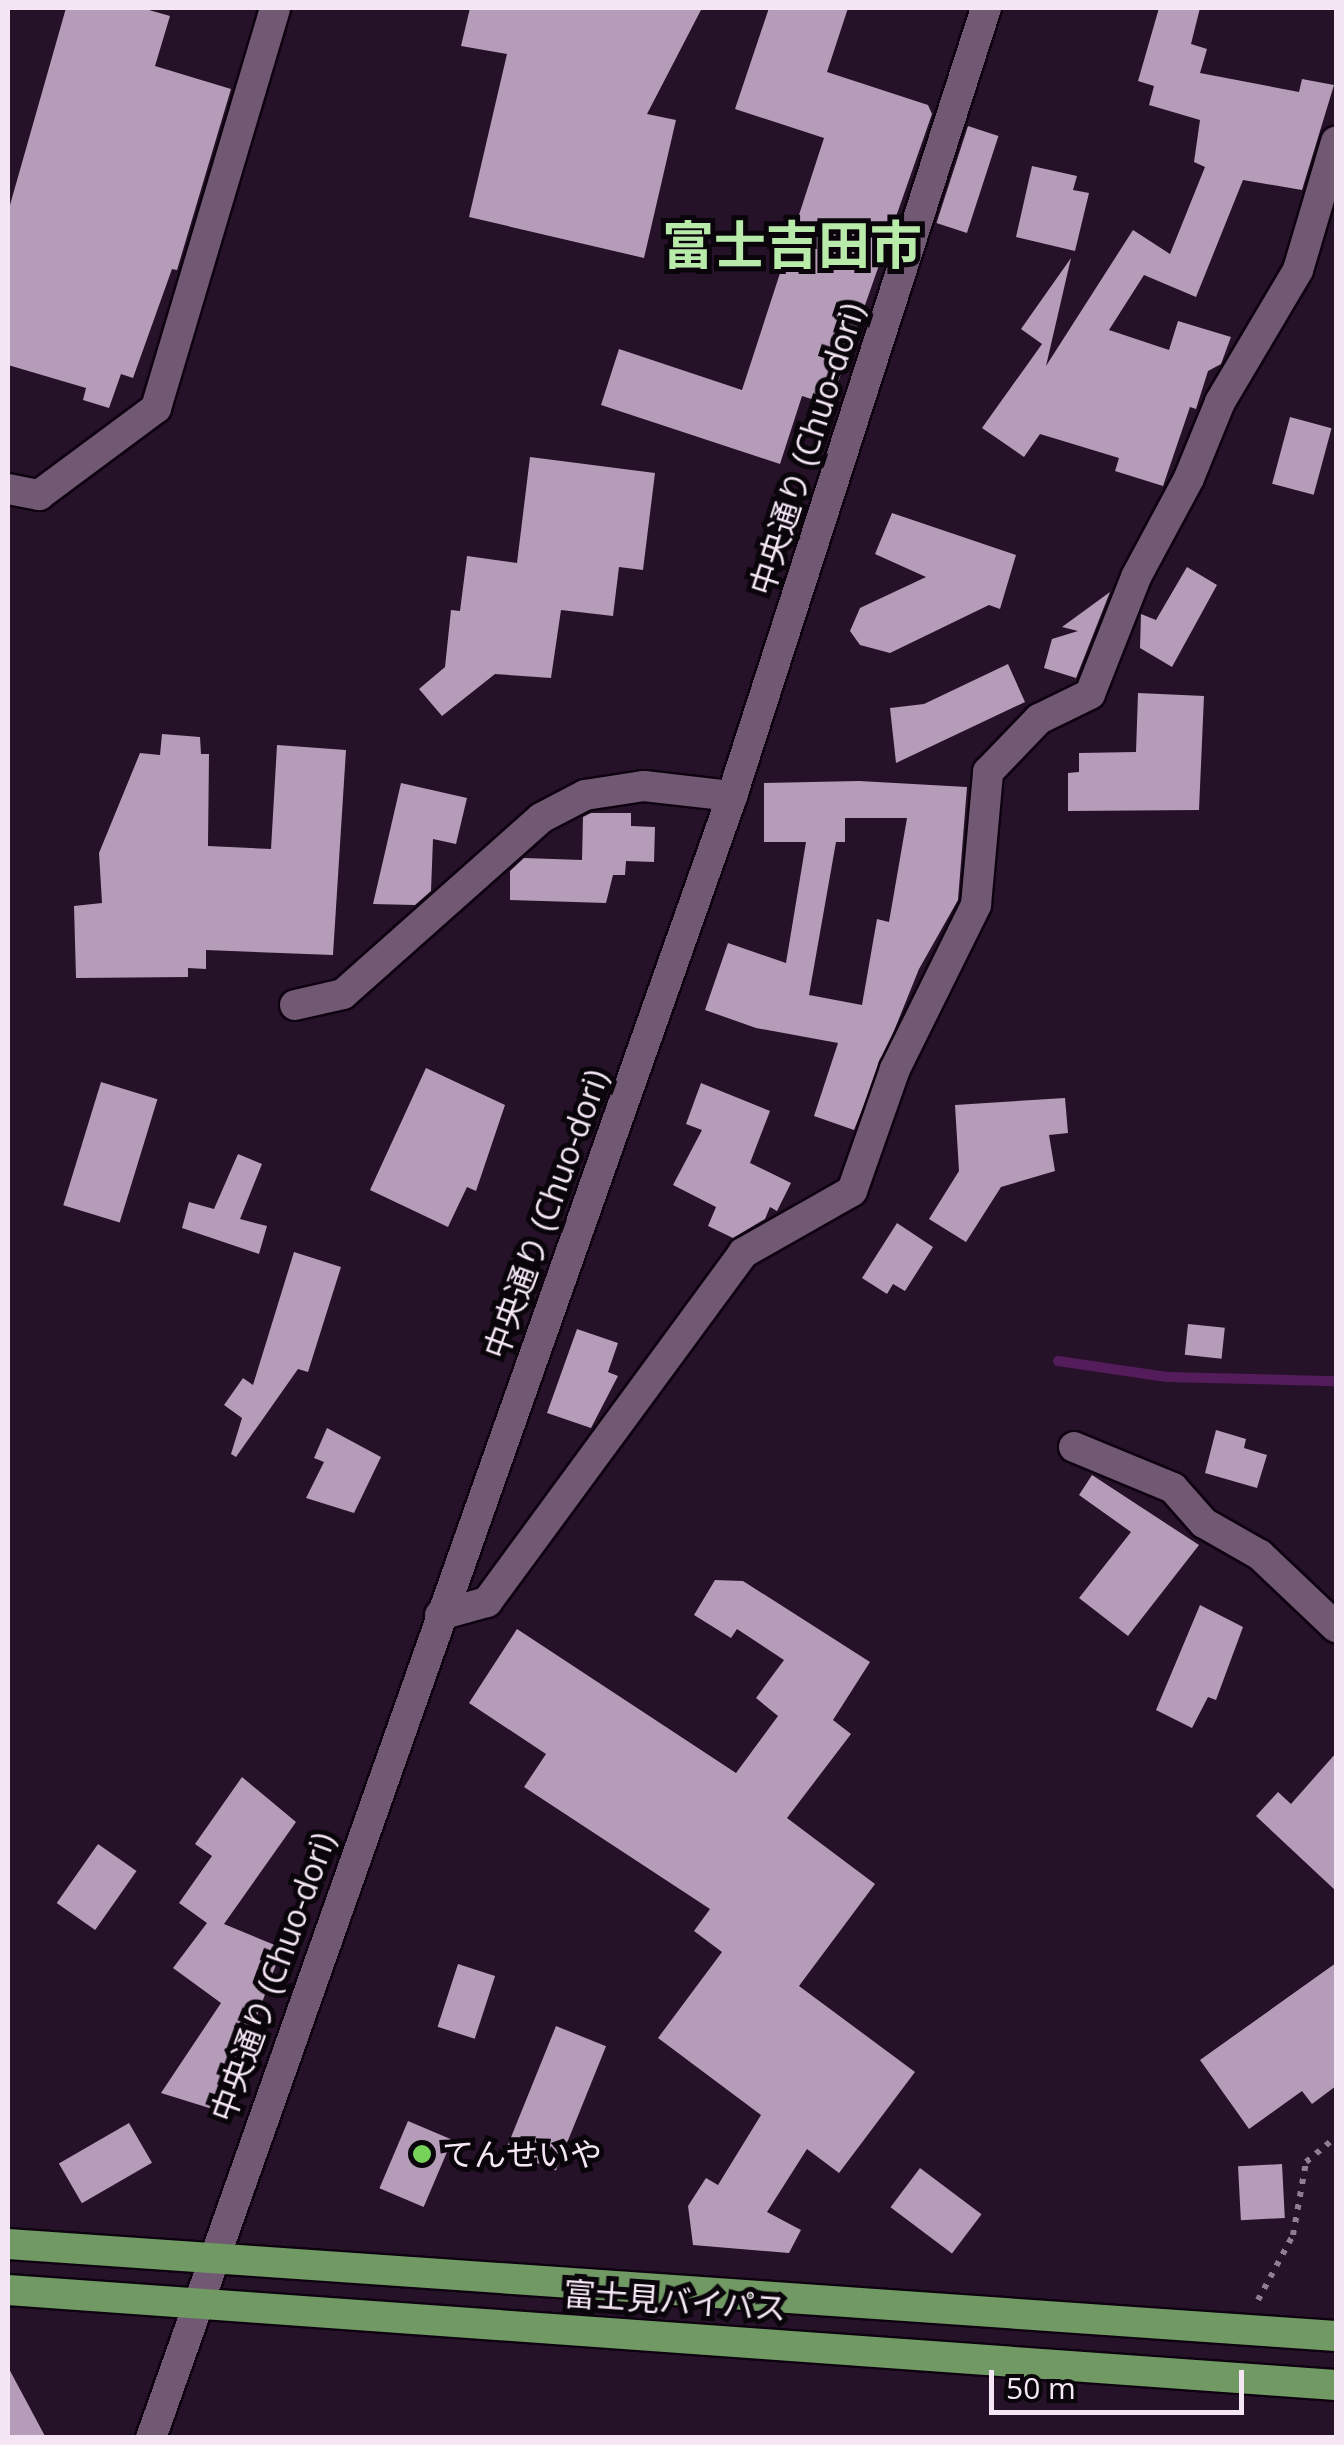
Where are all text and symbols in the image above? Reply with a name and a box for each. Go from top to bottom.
district label: 富士吉田市 [662,213,922,275]
street label: 中央通り (Chuo-dori) [742,298,872,600]
street label: 中央通り (Chuo-dori) [476,1065,616,1363]
street label: 中央通り (Chuo-dori) [203,1828,343,2126]
place label: てんせいや [442,2135,602,2173]
marker: てんせいや [411,2143,433,2165]
street label: 富士見バイパス [562,2274,788,2328]
scale bar [994,2350,1249,2412]
text: 50 m [1006,2367,1076,2408]

